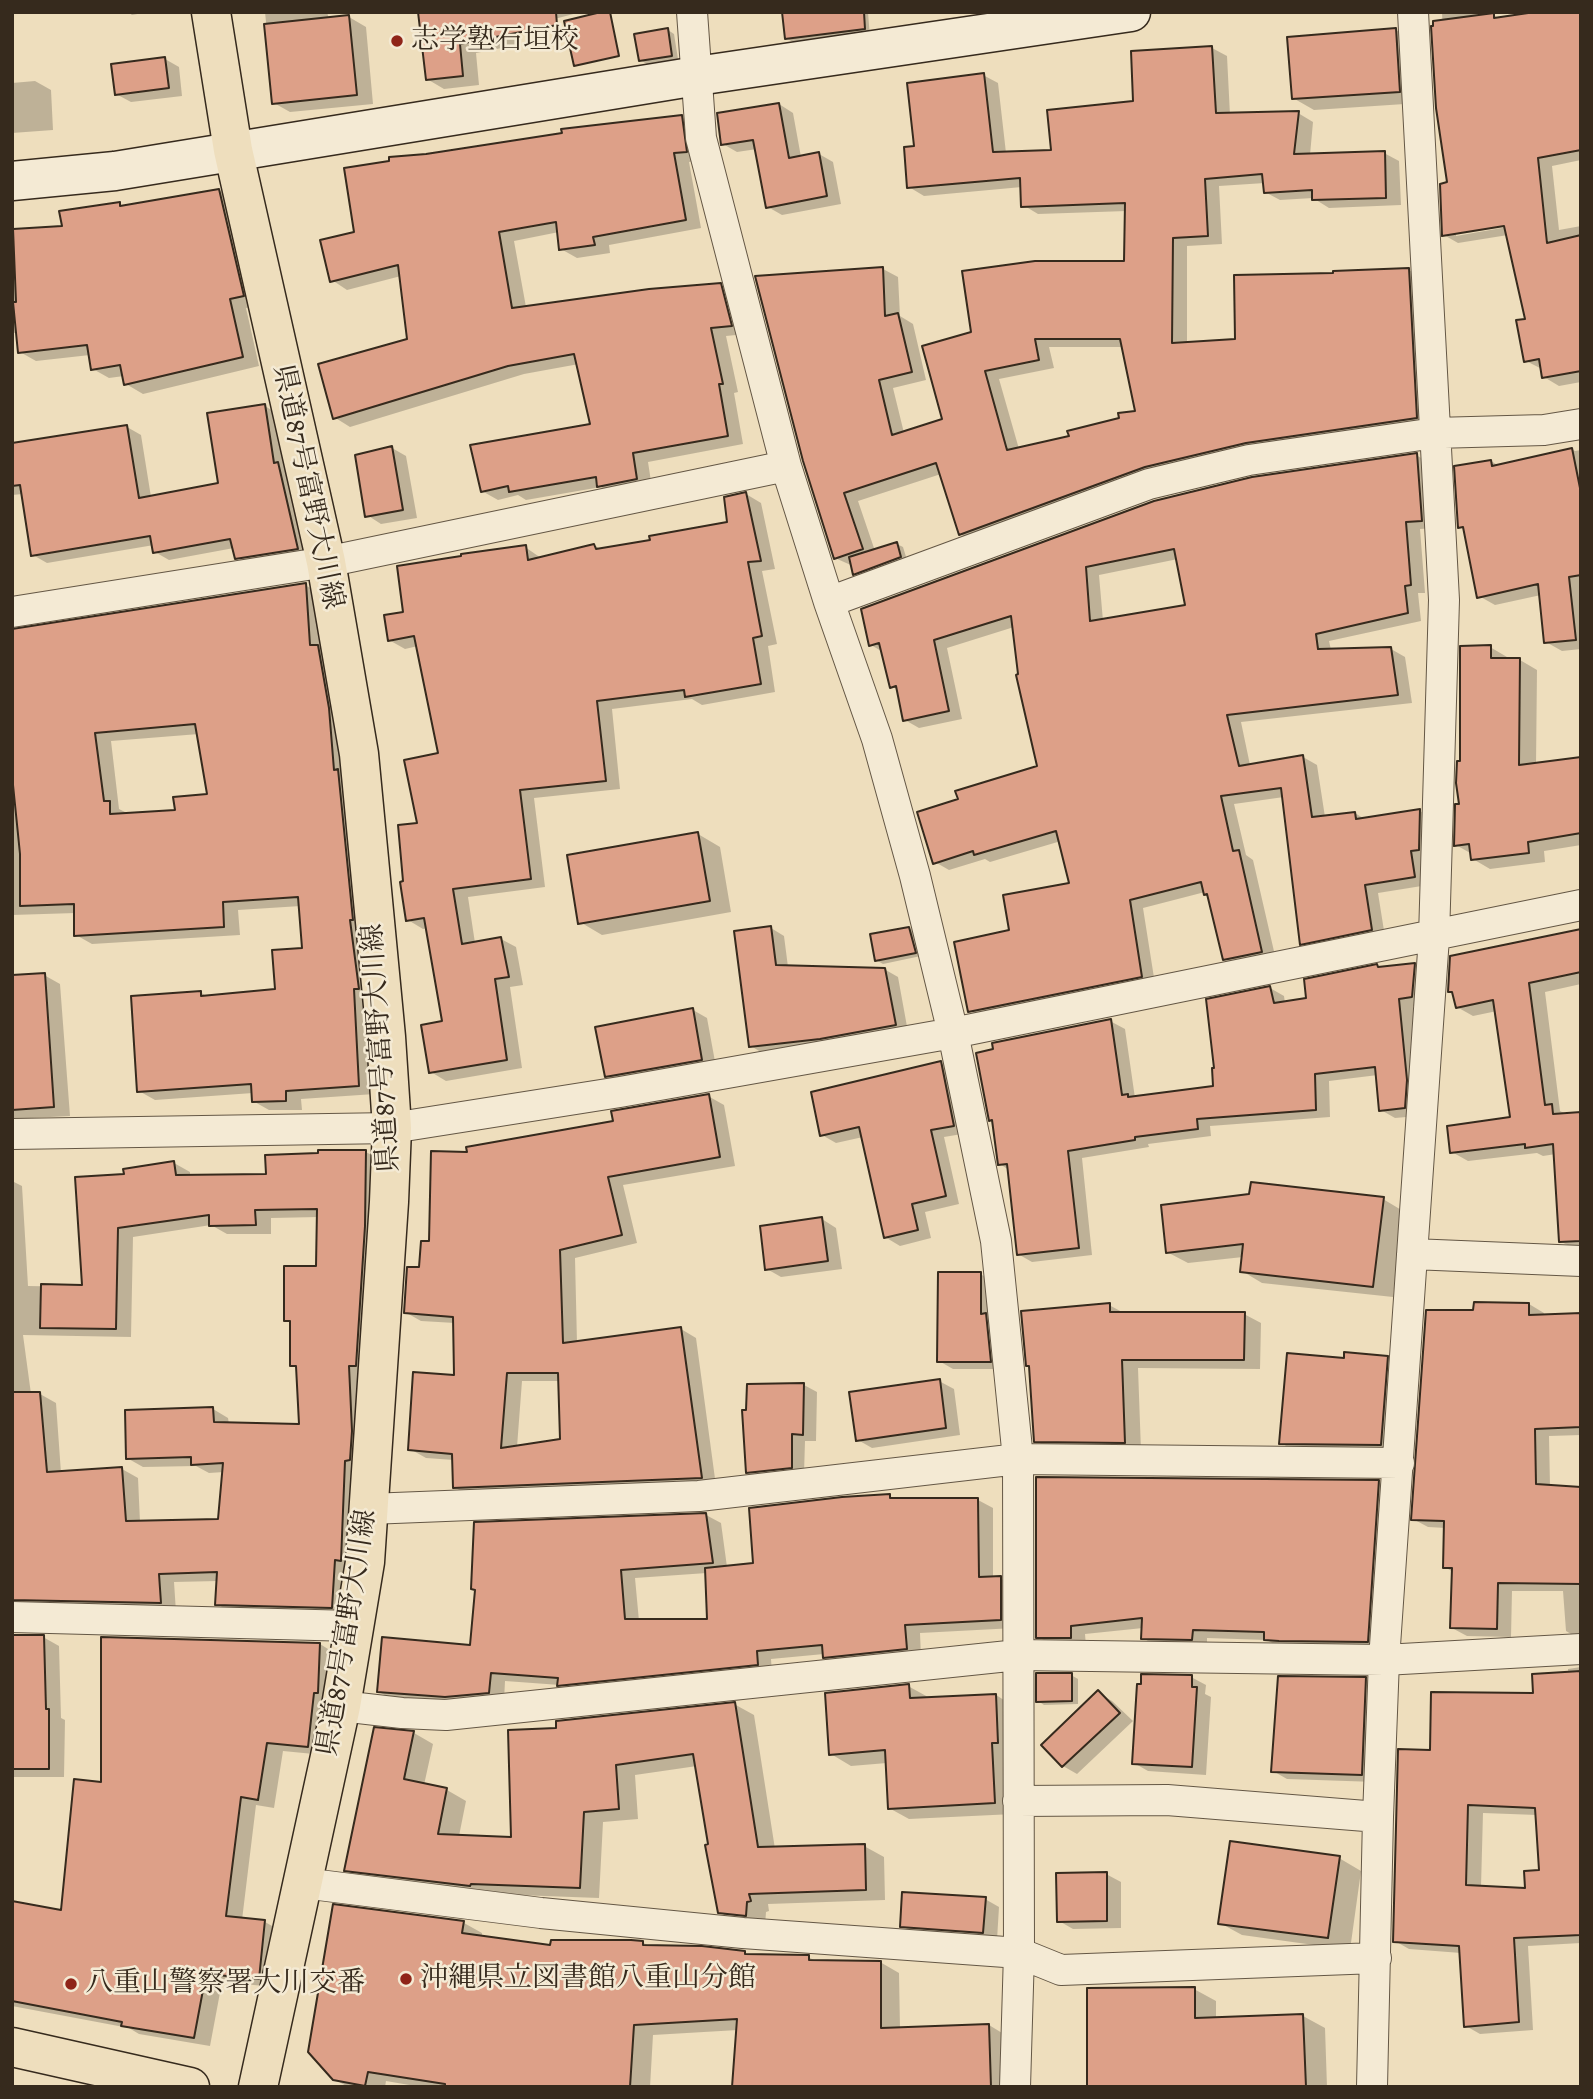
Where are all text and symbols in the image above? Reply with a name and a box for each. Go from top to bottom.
place label: 志学塾石垣校 [411,24,579,58]
marker: 志学塾石垣校 [389,33,405,49]
street label: 県道87号富野大川線 [265,362,349,612]
street label: 県道87号富野大川線 [357,922,407,1174]
street label: 県道87号富野大川線 [312,1507,384,1759]
place label: 沖縄県立図書館八重山分館 [420,1962,756,1996]
place label: 八重山警察署大川交番 [85,1967,365,2001]
marker: 沖縄県立図書館八重山分館 [398,1971,414,1987]
marker: 八重山警察署大川交番 [63,1976,79,1992]

